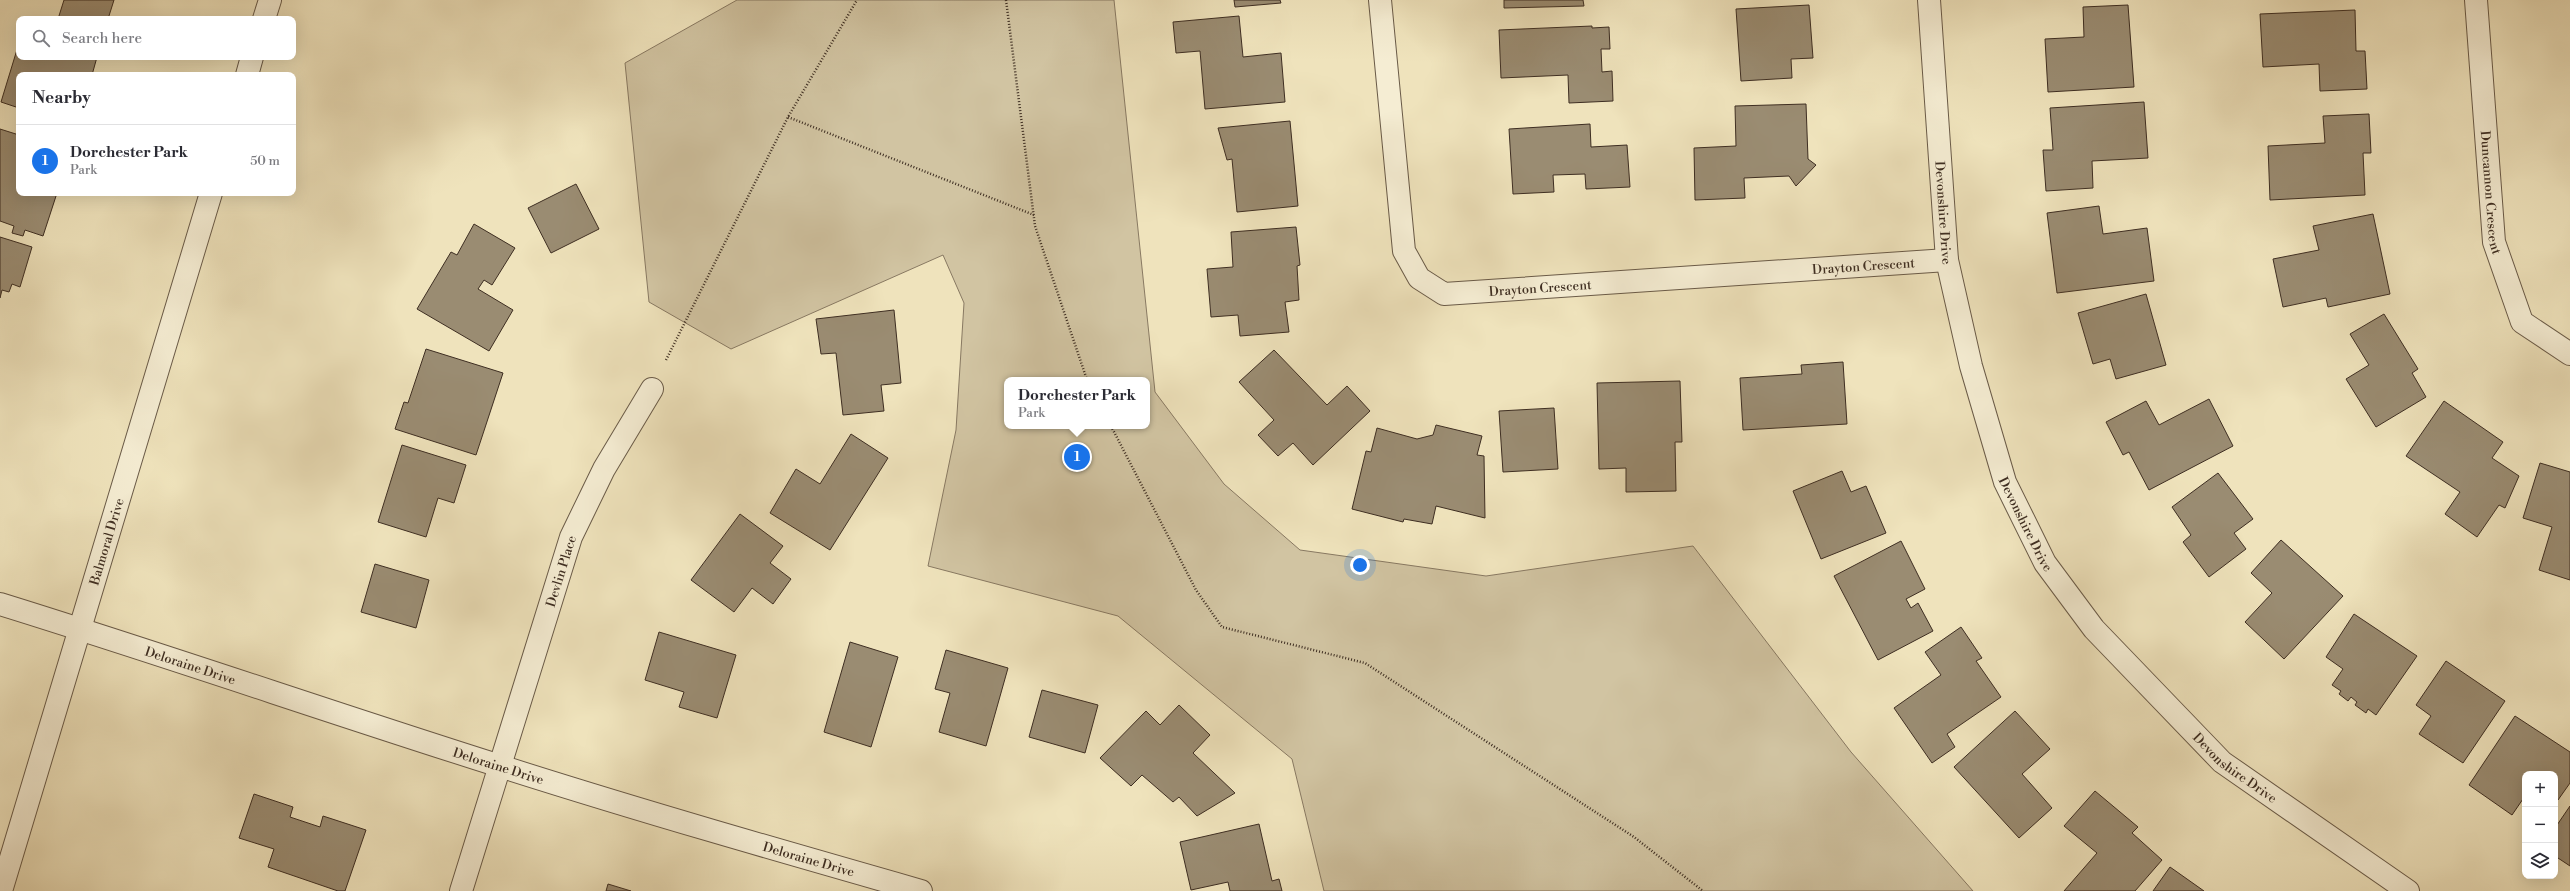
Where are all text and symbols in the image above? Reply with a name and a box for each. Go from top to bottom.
search box [16,16,296,60]
icon: search [30,27,52,49]
text: Search here [62,29,142,48]
text: Nearby [32,87,91,109]
street label: Duncannon Crescent [2477,130,2505,257]
text: Dorchester Park [70,143,188,162]
text: 1 [42,153,48,169]
text: 50 m [250,153,280,169]
street label: Devonshire Drive [1931,160,1955,266]
text: Park [70,162,97,178]
street label: Drayton Crescent [1811,255,1916,278]
street label: Drayton Crescent [1488,277,1592,300]
popup [1004,377,1150,429]
text: Dorchester Park [1018,386,1136,405]
text: Park [1018,405,1045,421]
pin: 1 [1064,442,1090,472]
street label: Devonshire Drive [1995,474,2056,575]
street label: Balmoral Drive [86,496,128,588]
street label: Devlin Place [543,533,580,609]
your location [1350,555,1370,575]
street label: Deloraine Drive [143,644,238,688]
street label: Devonshire Drive [2189,730,2280,807]
street label: Deloraine Drive [451,745,546,788]
map controls [2522,771,2558,879]
button: + [2522,771,2558,807]
button: − [2522,807,2558,843]
street label: Deloraine Drive [761,839,856,881]
button: layers [2522,843,2558,879]

